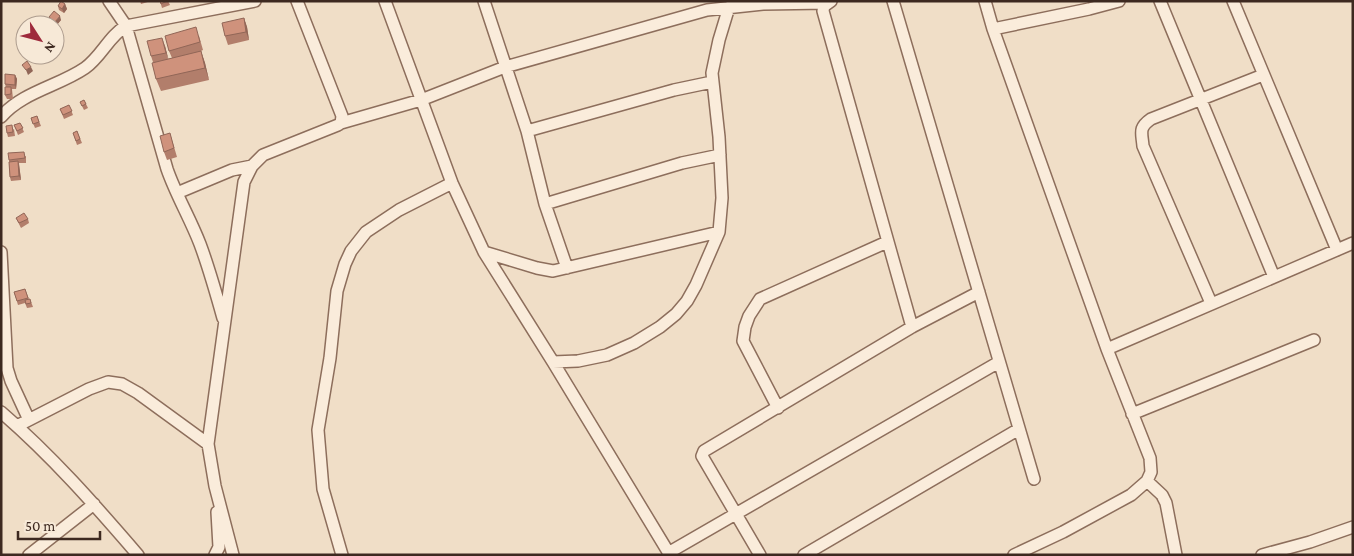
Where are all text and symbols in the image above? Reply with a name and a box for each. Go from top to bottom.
north arrow [15,15,65,65]
text: N [41,39,60,57]
scale bar [18,508,100,540]
text: 50 m [25,518,55,534]

